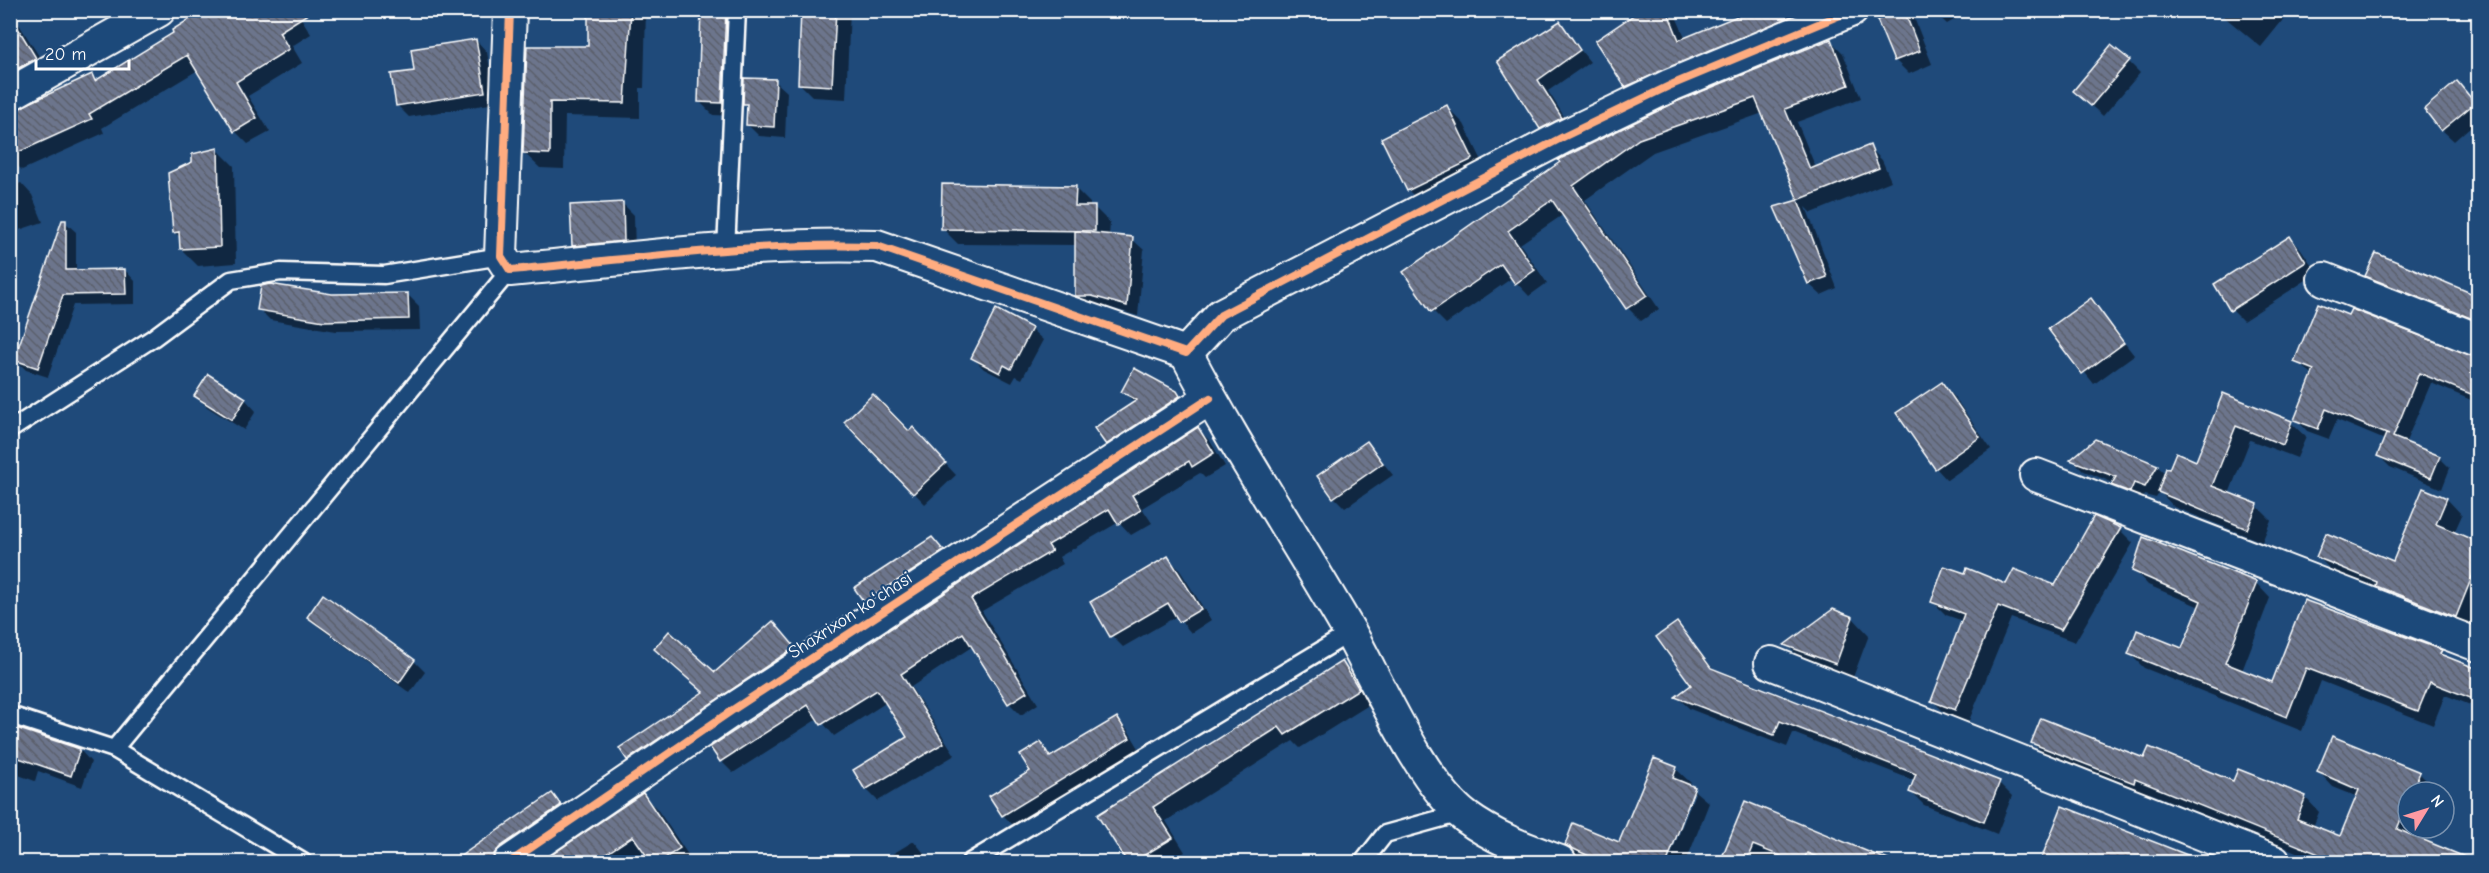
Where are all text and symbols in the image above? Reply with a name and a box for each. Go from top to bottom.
scale bar [36,33,129,71]
text: 20 m [45,44,86,65]
street label: Shaxrixon koʻchasi [784,568,916,663]
north arrow [2396,780,2456,840]
text: N [2427,792,2447,811]

